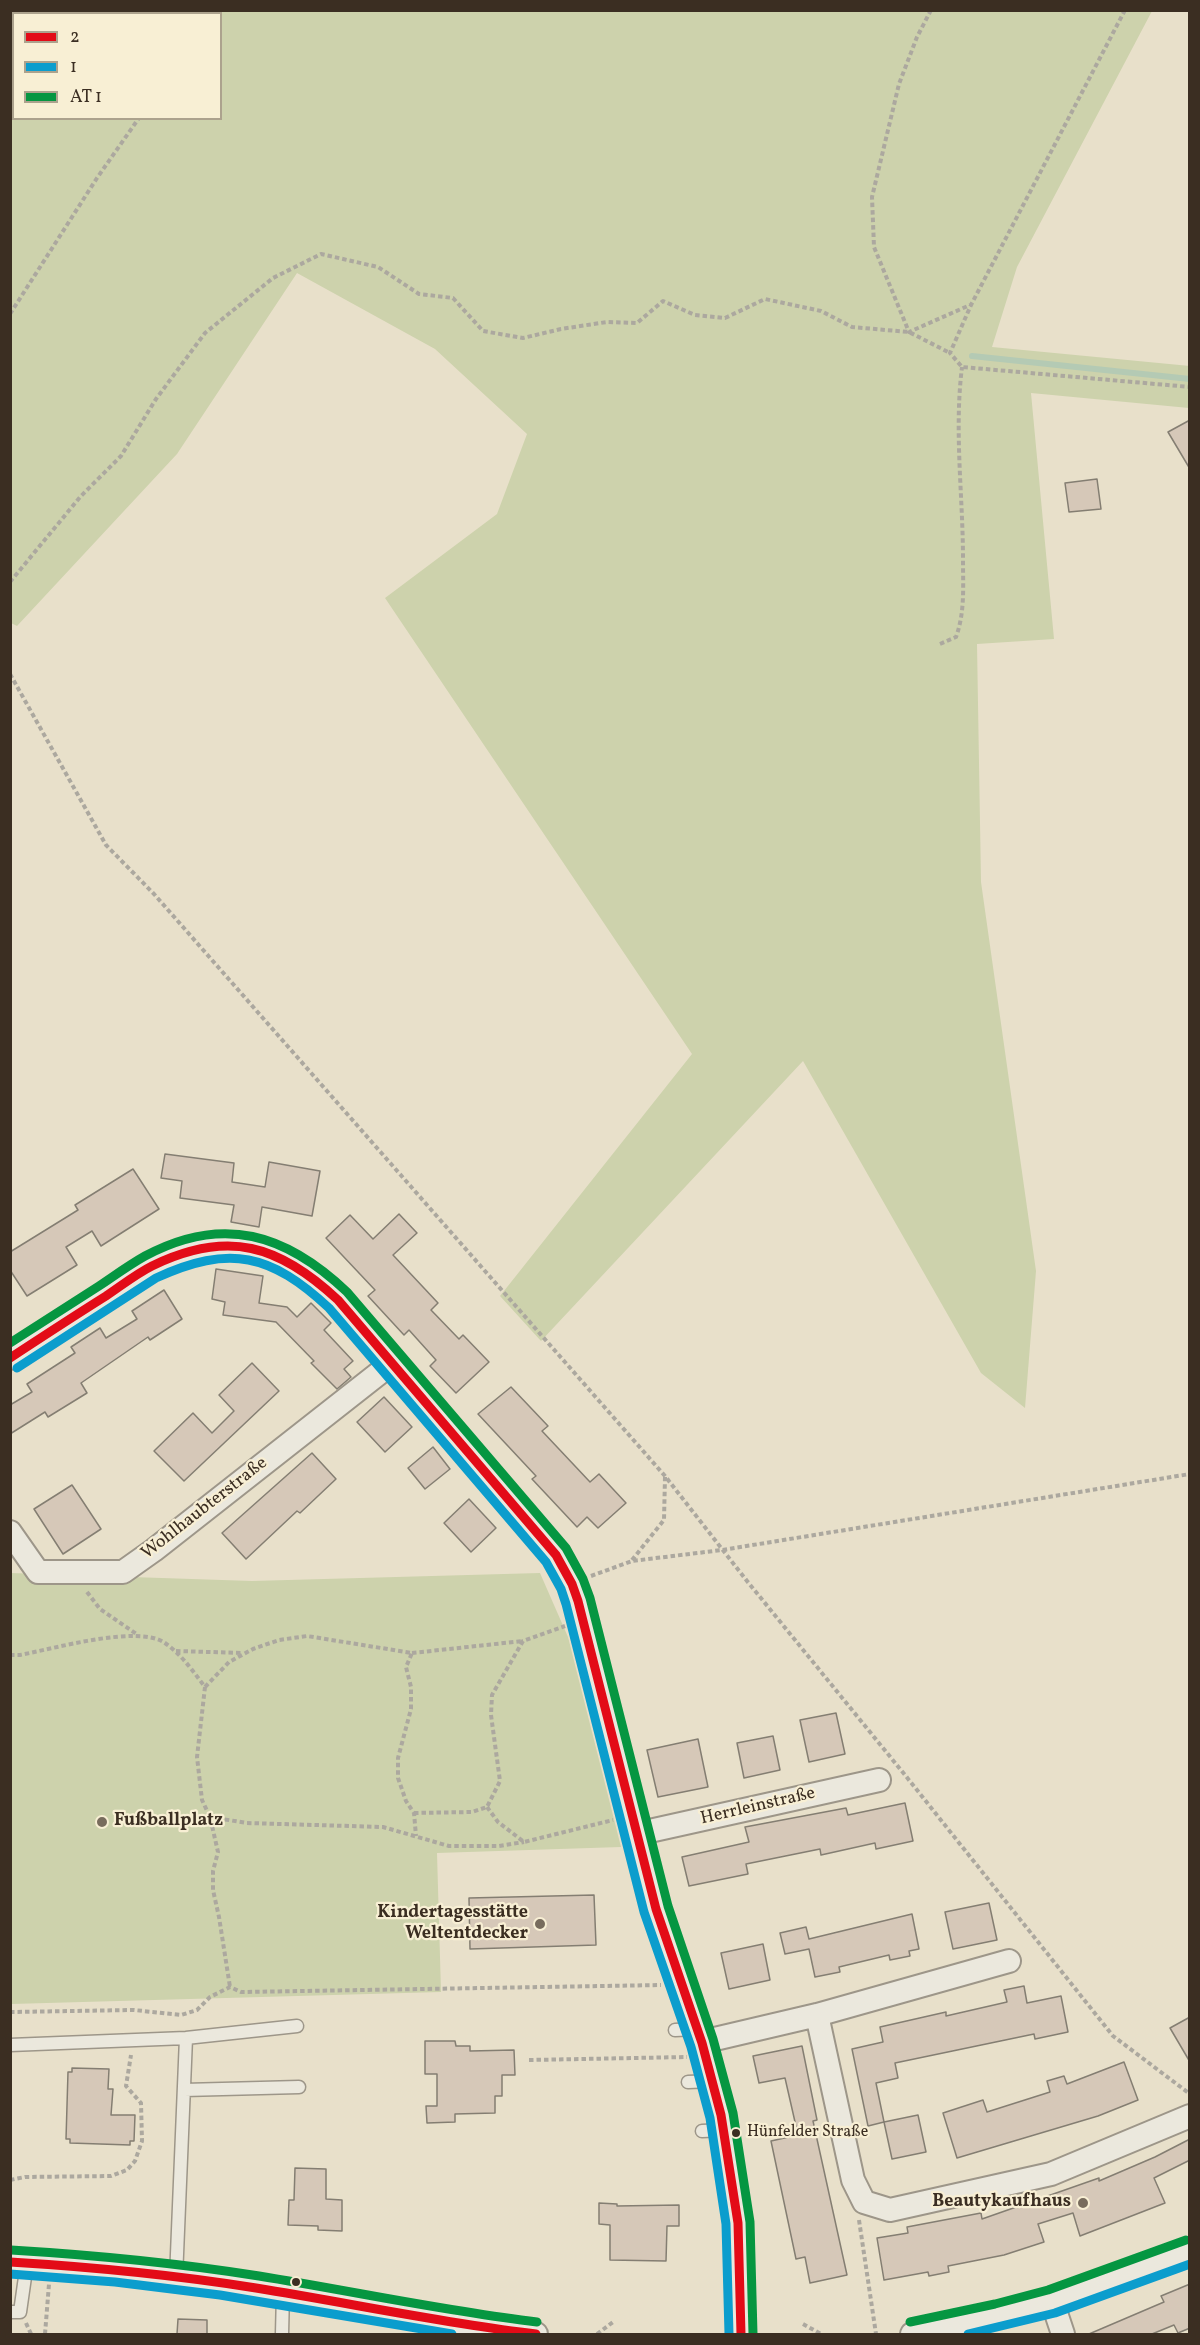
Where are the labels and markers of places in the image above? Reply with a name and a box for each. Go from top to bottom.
place label: Fußballplatz [114,1811,223,1833]
marker: Fußballplatz [95,1815,109,1829]
place label: Kindertagesstätte Weltentdecker [377,1903,528,1946]
marker: Kindertagesstätte Weltentdecker [533,1917,547,1931]
place label: Hünfelder Straße [747,2123,868,2143]
marker: Hünfelder Straße [730,2127,742,2139]
place label: Beautykaufhaus [932,2192,1071,2214]
marker: Beautykaufhaus [1076,2196,1090,2210]
unlabelled marker [290,2276,302,2288]

